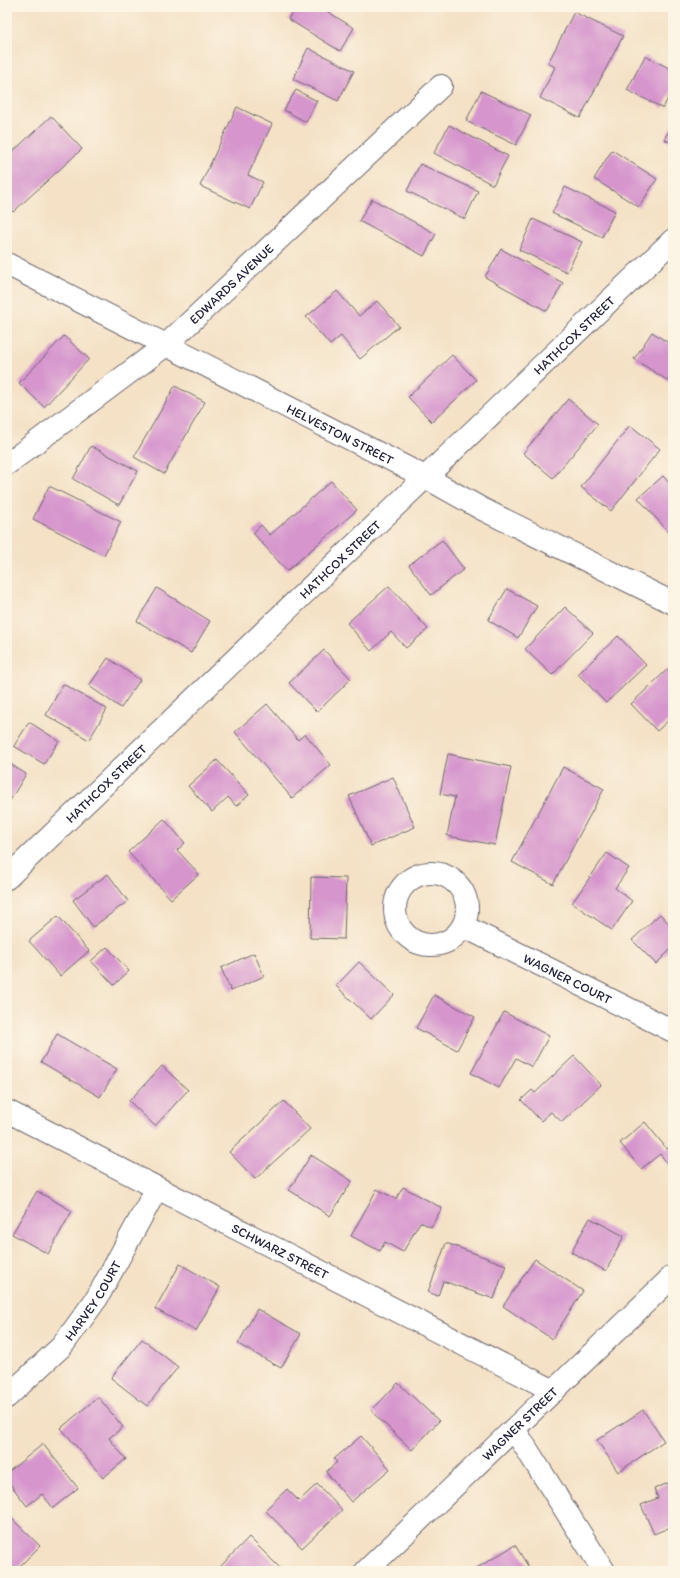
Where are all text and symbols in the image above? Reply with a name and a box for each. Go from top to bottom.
street label: EDWARDS AVENUE [186,241,277,327]
street label: HATHCOX STREET [531,293,618,378]
street label: HELVESTON STREET [284,401,397,468]
street label: HATHCOX STREET [297,517,384,602]
street label: HATHCOX STREET [63,741,150,826]
street label: WAGNER COURT [521,950,615,1007]
street label: SCHWARZ STREET [229,1220,332,1283]
street label: HARVEY COURT [62,1257,124,1344]
street label: WAGNER STREET [479,1383,561,1464]

